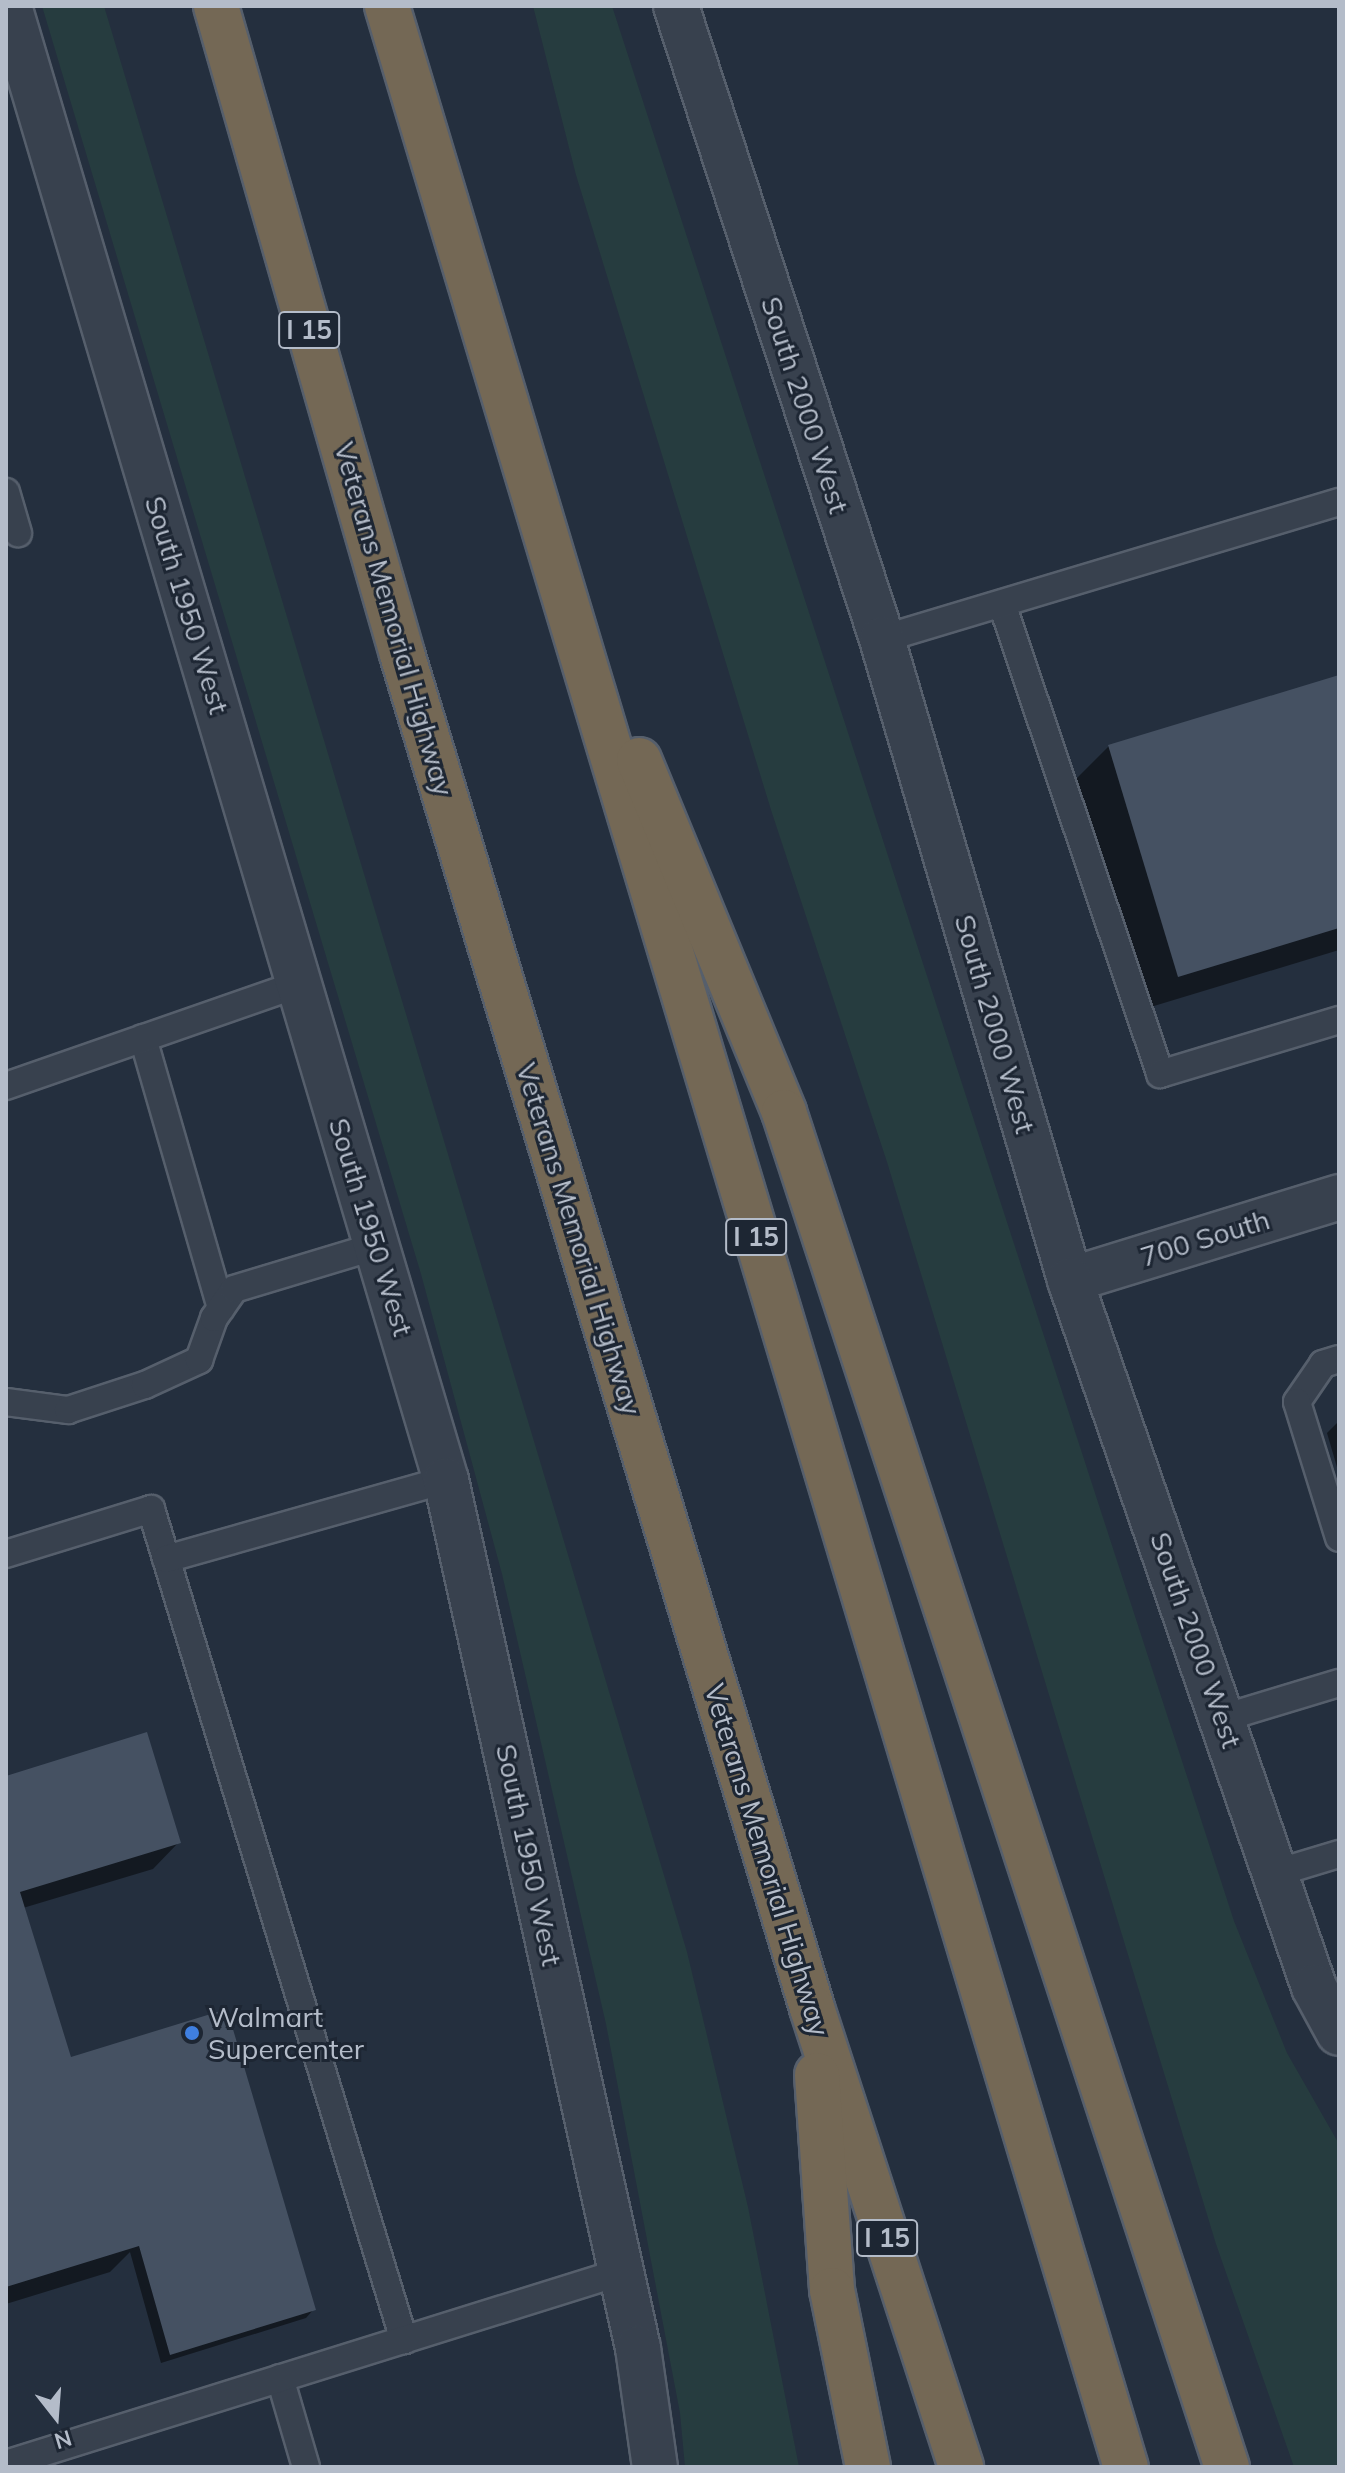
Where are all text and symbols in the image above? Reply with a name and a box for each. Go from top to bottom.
street label: South 2000 West [754,292,856,518]
road number: I 15 [277,308,341,352]
street label: Veterans Memorial Highway [327,438,461,800]
street label: South 1950 West [138,492,236,718]
street label: South 2000 West [948,911,1042,1137]
street label: Veterans Memorial Highway [509,1059,649,1419]
street label: South 1950 West [322,1114,420,1340]
street label: 700 South [1136,1202,1274,1274]
road number: I 15 [724,1215,788,1259]
street label: South 2000 West [1143,1528,1249,1752]
street label: Veterans Memorial Highway [697,1680,837,2040]
street label: South 1950 West [489,1741,569,1969]
place label: Walmart Supercenter [208,2000,364,2066]
marker: Walmart Supercenter [183,2024,201,2042]
road number: I 15 [855,2216,919,2260]
north arrow [16,2377,96,2457]
text: N [51,2424,75,2456]

